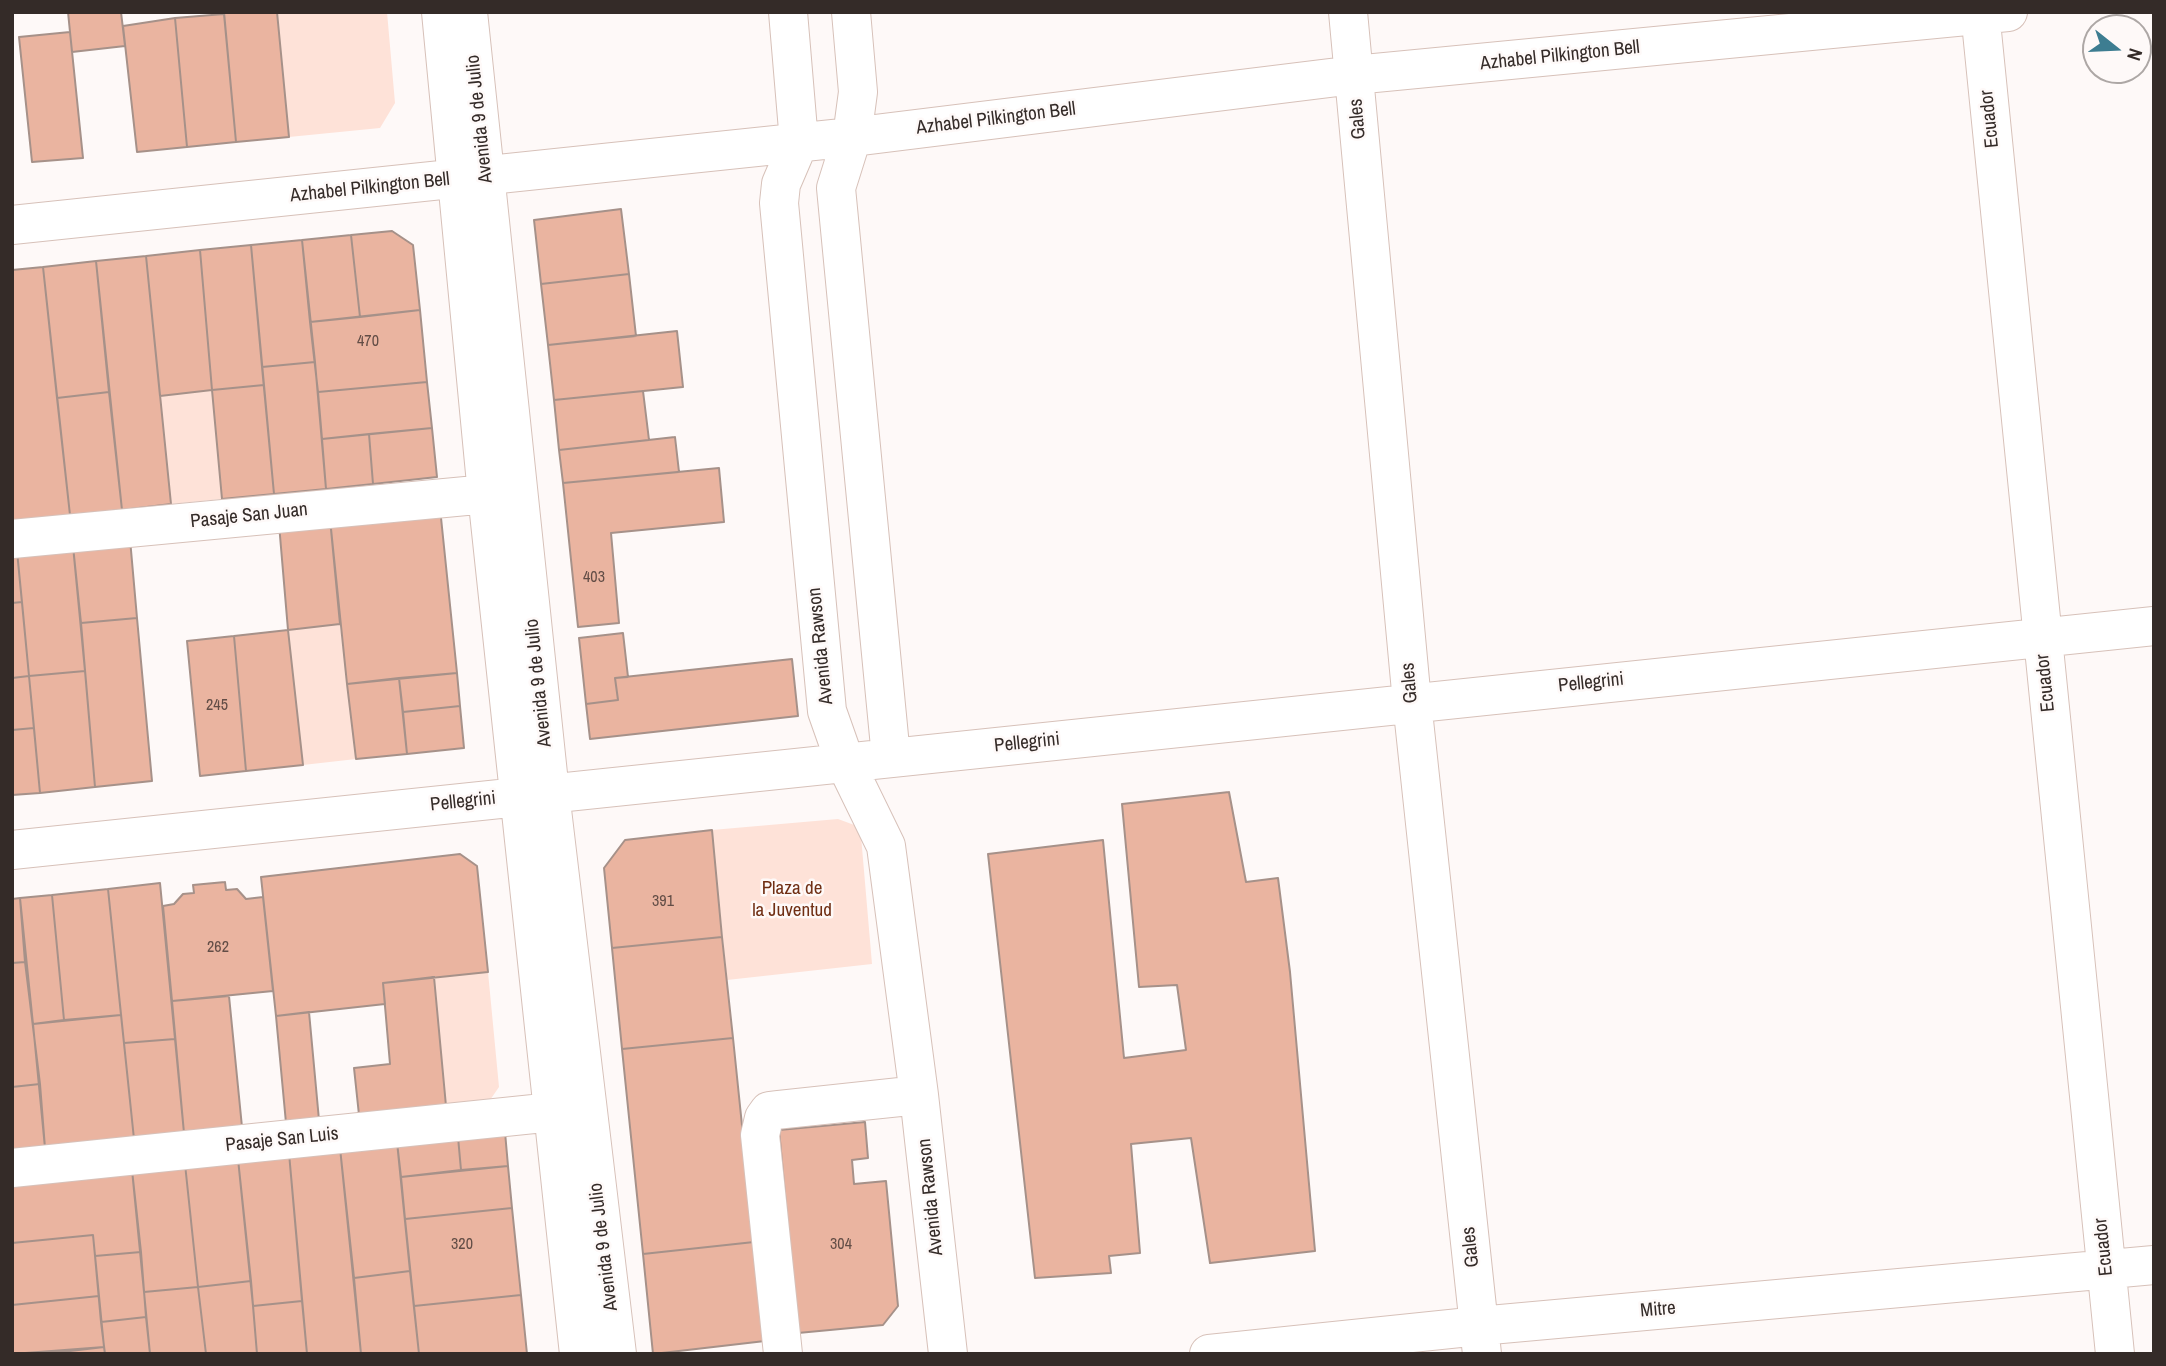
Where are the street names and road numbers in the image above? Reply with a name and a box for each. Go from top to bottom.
street label: Azhabel Pilkington Bell [1479,36,1641,76]
street label: Avenida 9 de Julio [462,54,498,184]
street label: Ecuador [1976,89,2004,149]
street label: Azhabel Pilkington Bell [915,98,1077,140]
street label: Gales [1345,98,1371,140]
street label: Azhabel Pilkington Bell [289,168,451,208]
street label: Pasaje San Juan [189,499,309,533]
street label: Avenida Rawson [804,586,838,706]
street label: Avenida 9 de Julio [521,618,557,748]
street label: Ecuador [2032,653,2060,713]
street label: Gales [1397,662,1423,704]
street label: Pellegrini [1557,668,1625,698]
street label: Pellegrini [993,728,1061,758]
street label: Pellegrini [429,787,497,817]
street label: Pasaje San Luis [224,1123,340,1157]
street label: Avenida Rawson [914,1137,948,1257]
street label: Avenida 9 de Julio [585,1182,623,1312]
street label: Ecuador [2090,1217,2118,1277]
street label: Gales [1458,1226,1484,1268]
street label: Mitre [1639,1297,1677,1323]

